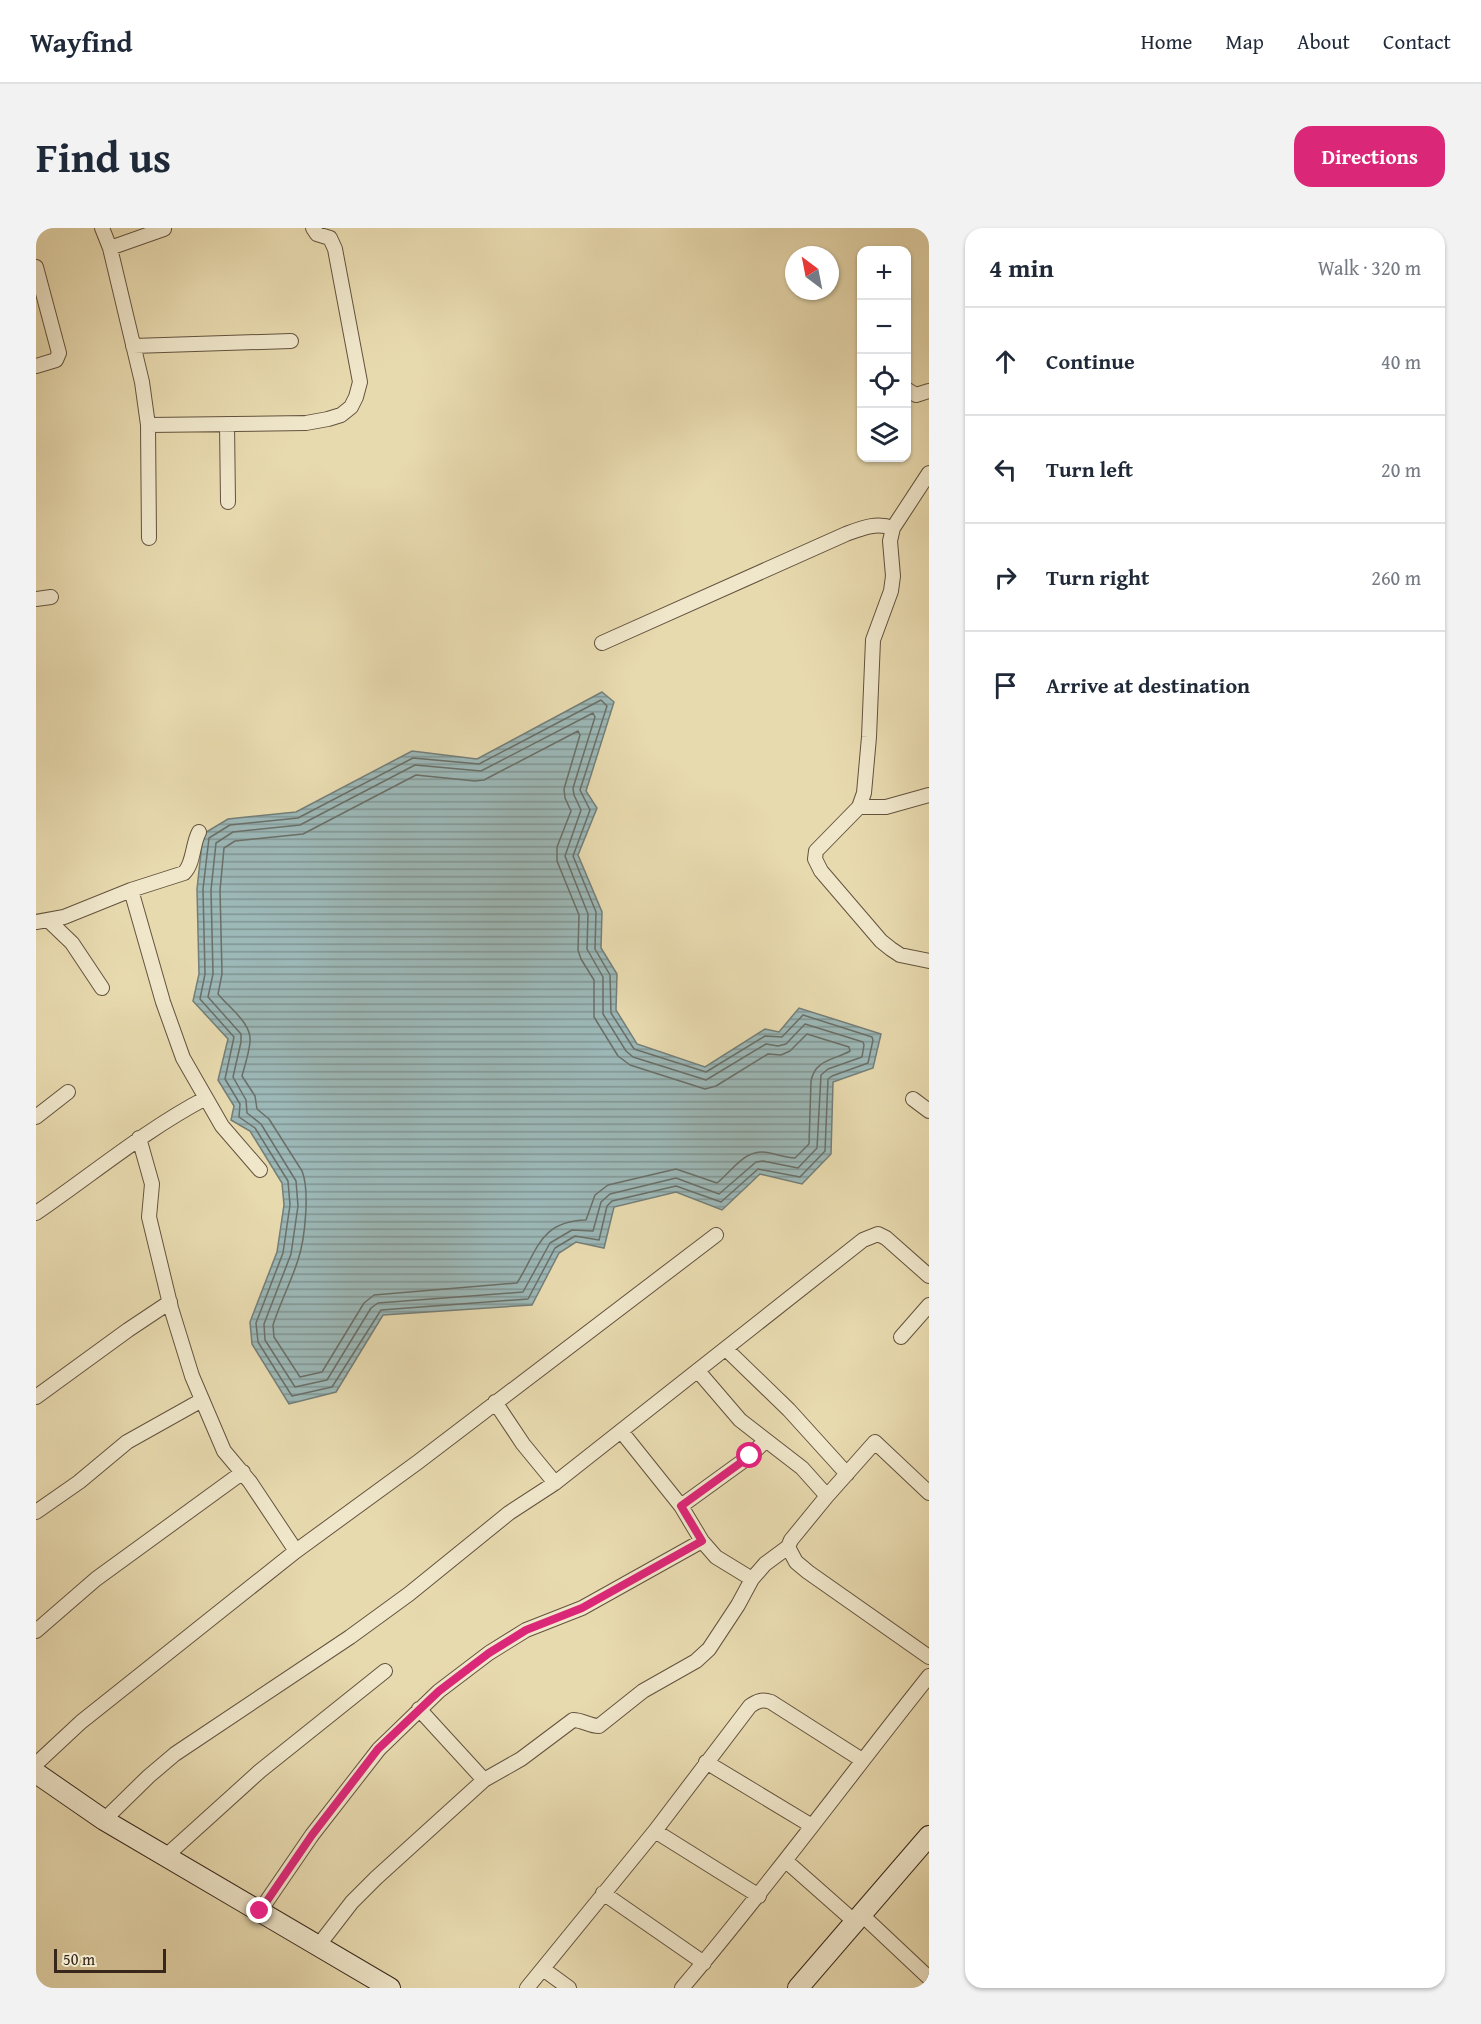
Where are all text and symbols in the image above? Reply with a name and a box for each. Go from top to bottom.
text: Wayfind [30,21,132,62]
text: Home [1141,26,1192,57]
text: Map [1225,26,1264,57]
text: About [1297,26,1350,57]
text: Contact [1383,26,1451,57]
text: Find us [36,126,171,187]
button: Directions [1294,126,1445,187]
north arrow [785,246,839,300]
map controls [857,246,911,462]
button: + [857,246,911,300]
text: 4 min [989,248,1054,287]
text: Walk · 320 m [1318,253,1421,282]
button: − [857,300,911,354]
icon: ahead [989,345,1022,378]
text: Continue [1046,345,1135,377]
text: 40 m [1381,347,1421,376]
button: locate [857,354,911,408]
button: layers [857,408,911,462]
icon: left [989,453,1022,486]
text: Turn left [1046,453,1133,485]
text: 20 m [1381,455,1421,484]
icon: right [989,561,1022,594]
text: Turn right [1046,561,1149,593]
text: 260 m [1371,563,1421,592]
icon: arrive [989,669,1022,702]
text: Arrive at destination [1046,669,1250,701]
route start [736,1442,762,1468]
route end [246,1897,272,1923]
scale bar [54,1946,166,1974]
text: 50 m [63,1947,95,1971]

